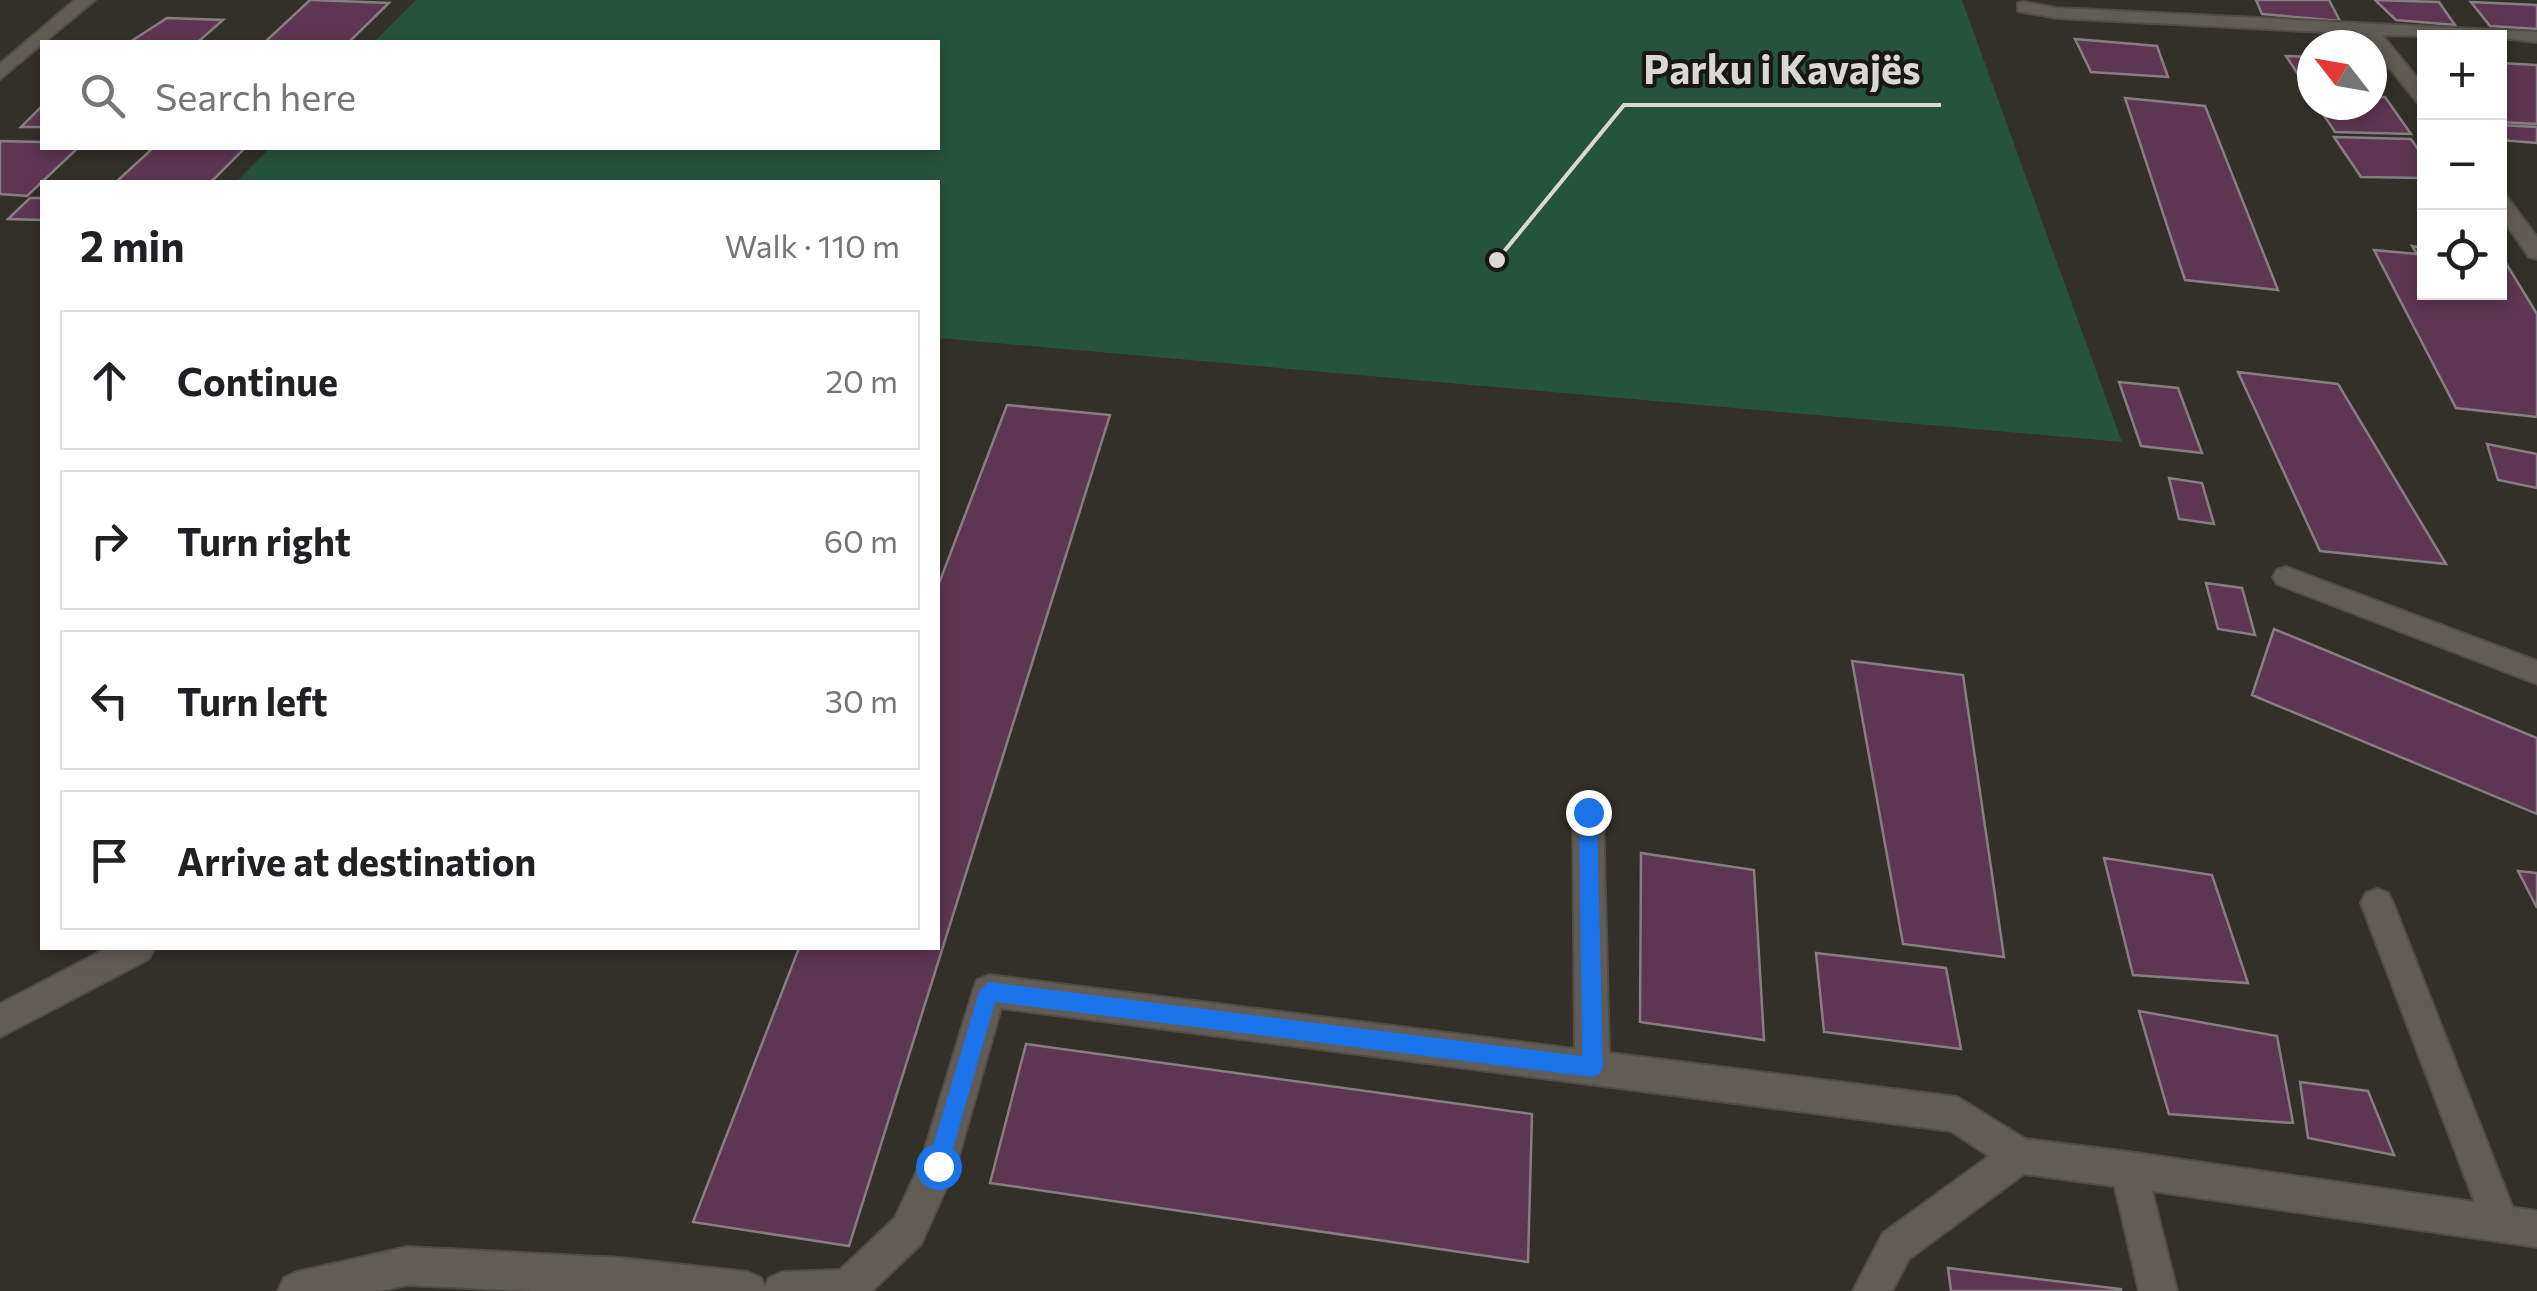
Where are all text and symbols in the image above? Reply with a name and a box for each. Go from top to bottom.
north arrow [2297,30,2387,120]
map controls [2417,30,2507,300]
button: + [2417,30,2507,120]
callout: Parku i Kavajës [1624,35,1941,105]
search box [40,40,940,150]
text: Parku i Kavajës [1643,43,1921,92]
icon: search [75,68,130,123]
text: Search here [155,72,356,119]
button: − [2417,120,2507,210]
button: locate [2417,210,2507,300]
text: 2 min [80,219,185,271]
text: Walk · 110 m [725,225,900,265]
icon: ahead [82,353,137,408]
text: Continue [177,357,338,404]
text: 20 m [825,360,898,400]
icon: right [82,513,137,568]
text: Turn right [177,517,351,564]
text: 60 m [824,520,898,560]
icon: left [82,673,137,728]
text: Turn left [177,677,328,724]
text: 30 m [825,680,898,720]
route end [1566,790,1612,836]
icon: arrive [82,833,137,888]
text: Arrive at destination [177,837,536,884]
route start [916,1144,962,1190]

